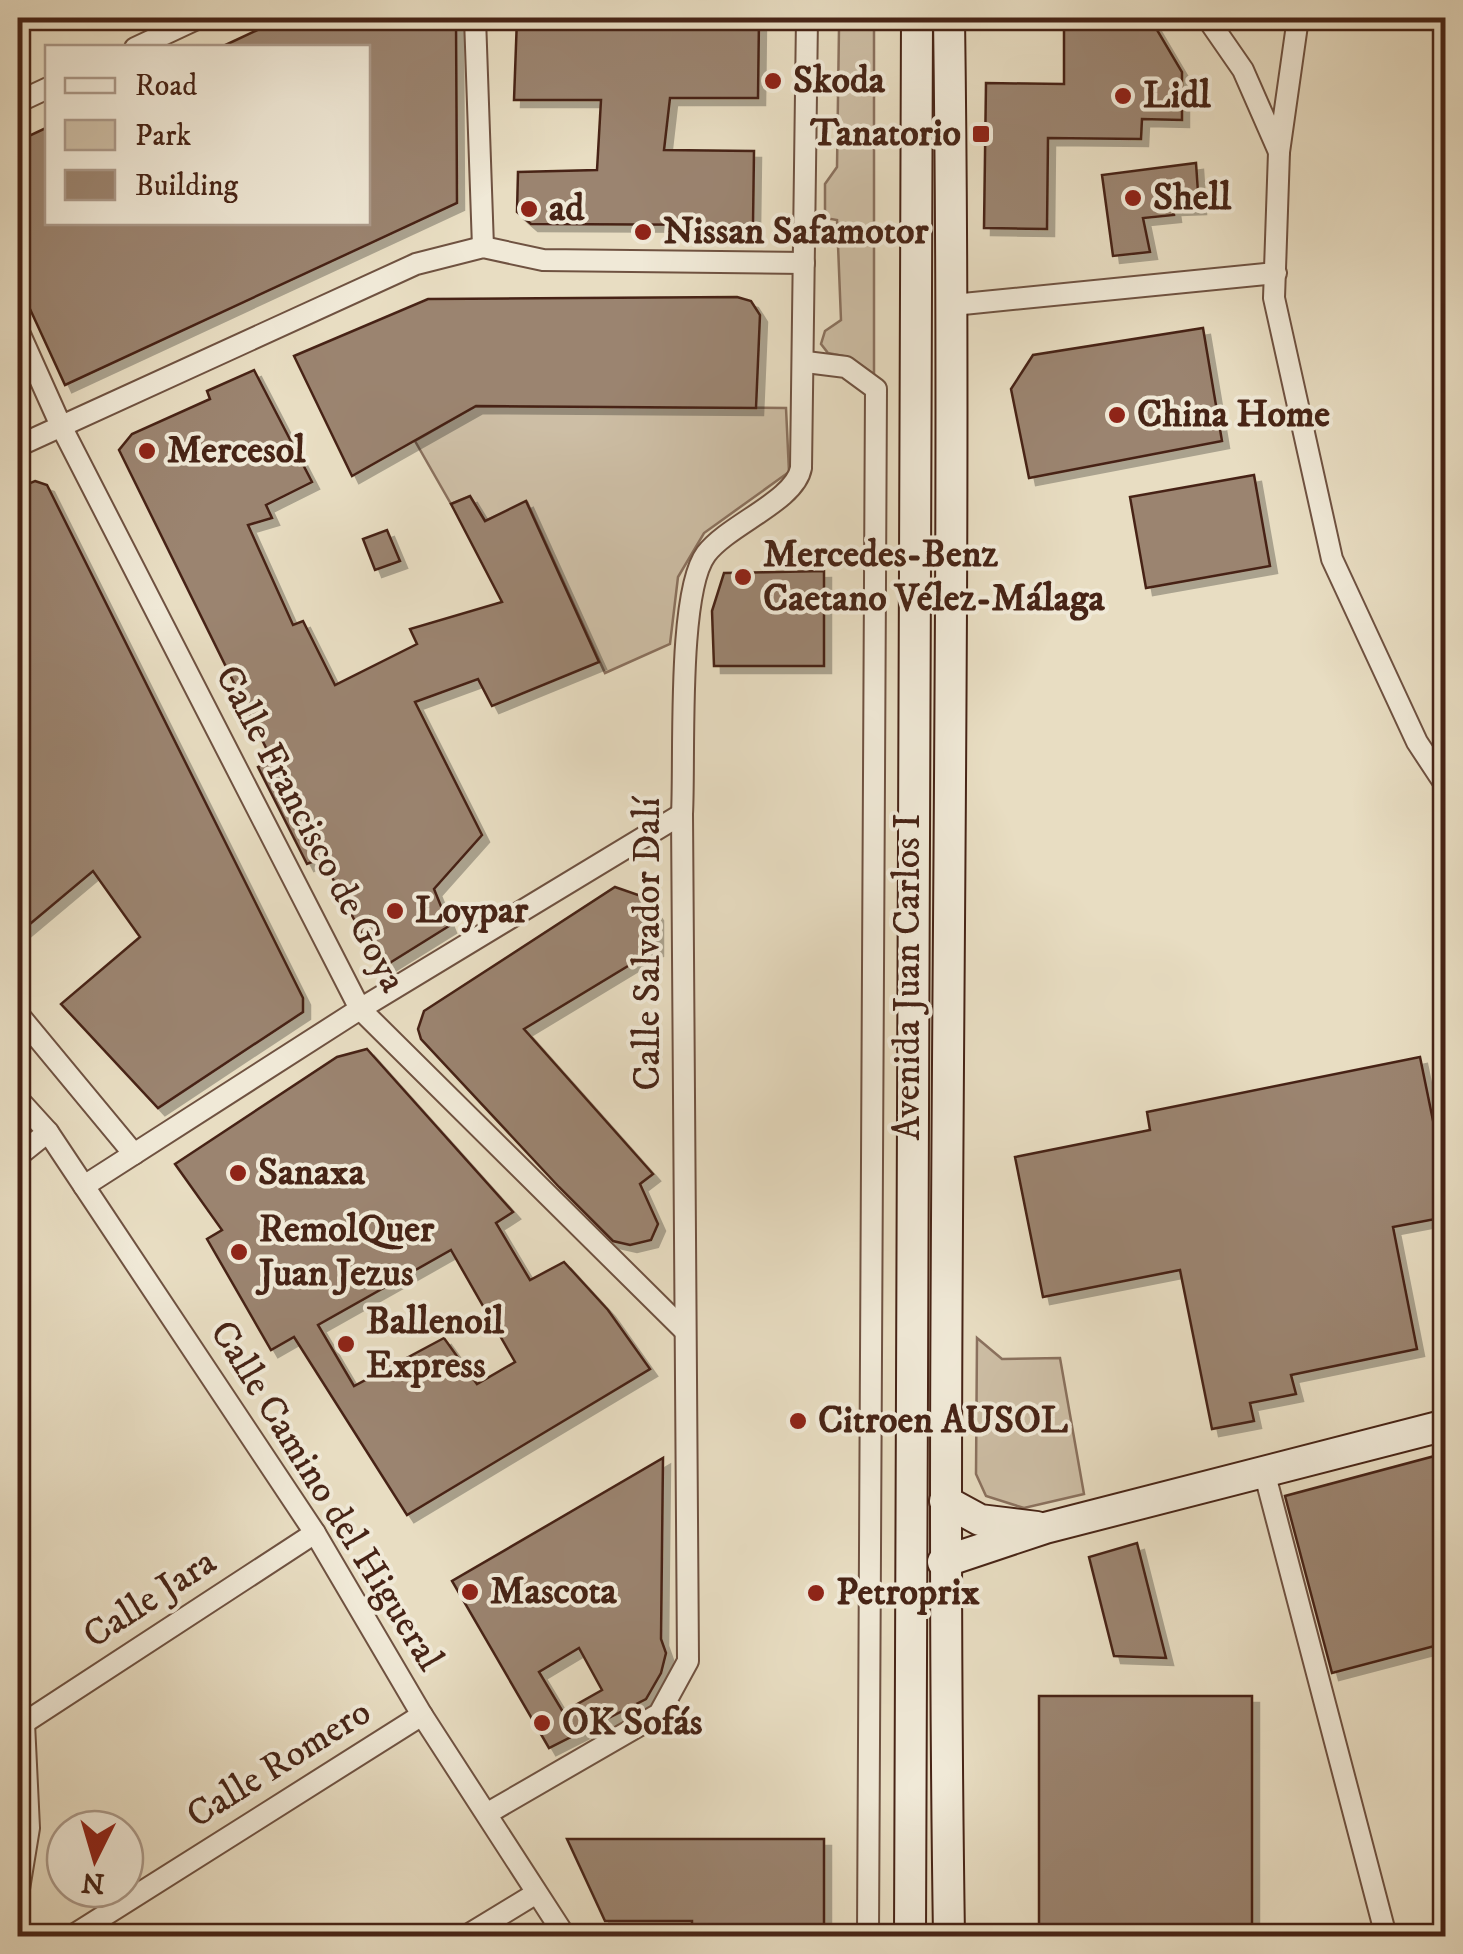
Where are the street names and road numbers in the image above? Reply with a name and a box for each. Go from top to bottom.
street label: Calle Francisco de Goya [204,657,416,1001]
street label: Calle Salvador Dalí [624,795,672,1091]
street label: Avenida Juan Carlos I [884,813,932,1141]
street label: Calle Camino del Higueral [199,1312,454,1681]
street label: Calle Jara [75,1538,225,1660]
street label: Calle Romero [178,1688,380,1840]

